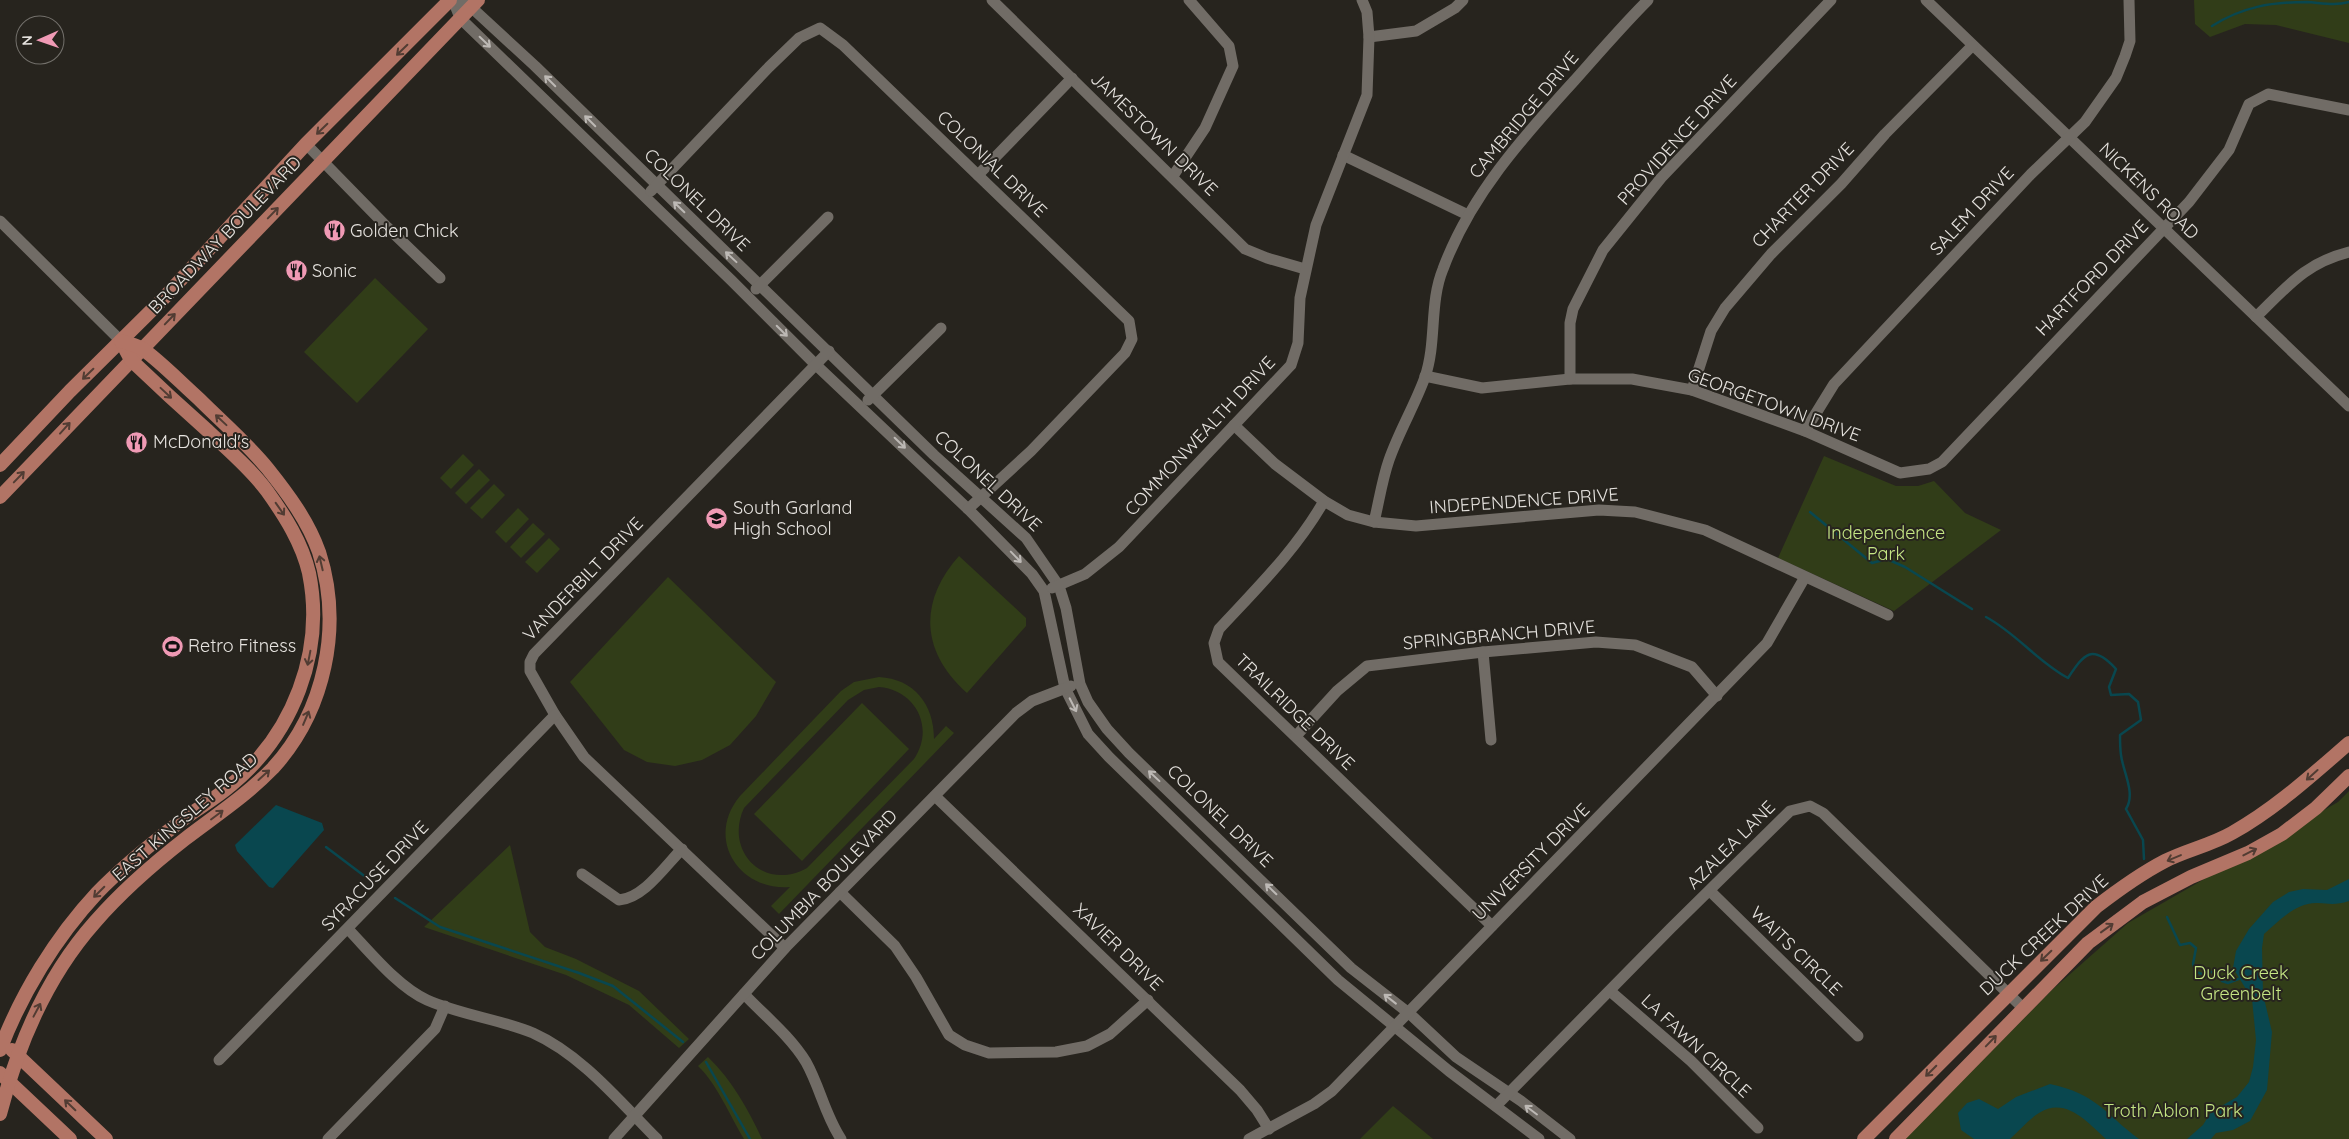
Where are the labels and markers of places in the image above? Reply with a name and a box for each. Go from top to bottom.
restaurant icon: Golden Chick [322,219,346,243]
place label: Golden Chick [350,219,459,242]
restaurant icon: Sonic [284,259,308,283]
place label: Sonic [312,259,357,282]
restaurant icon: McDonald's [125,430,149,454]
place label: McDonald's [153,430,249,453]
place label: South Garland High School [733,496,852,540]
school or university icon: South Garland High School [705,506,729,530]
sports icon: Retro Fitness [160,634,184,658]
place label: Retro Fitness [188,634,296,657]

